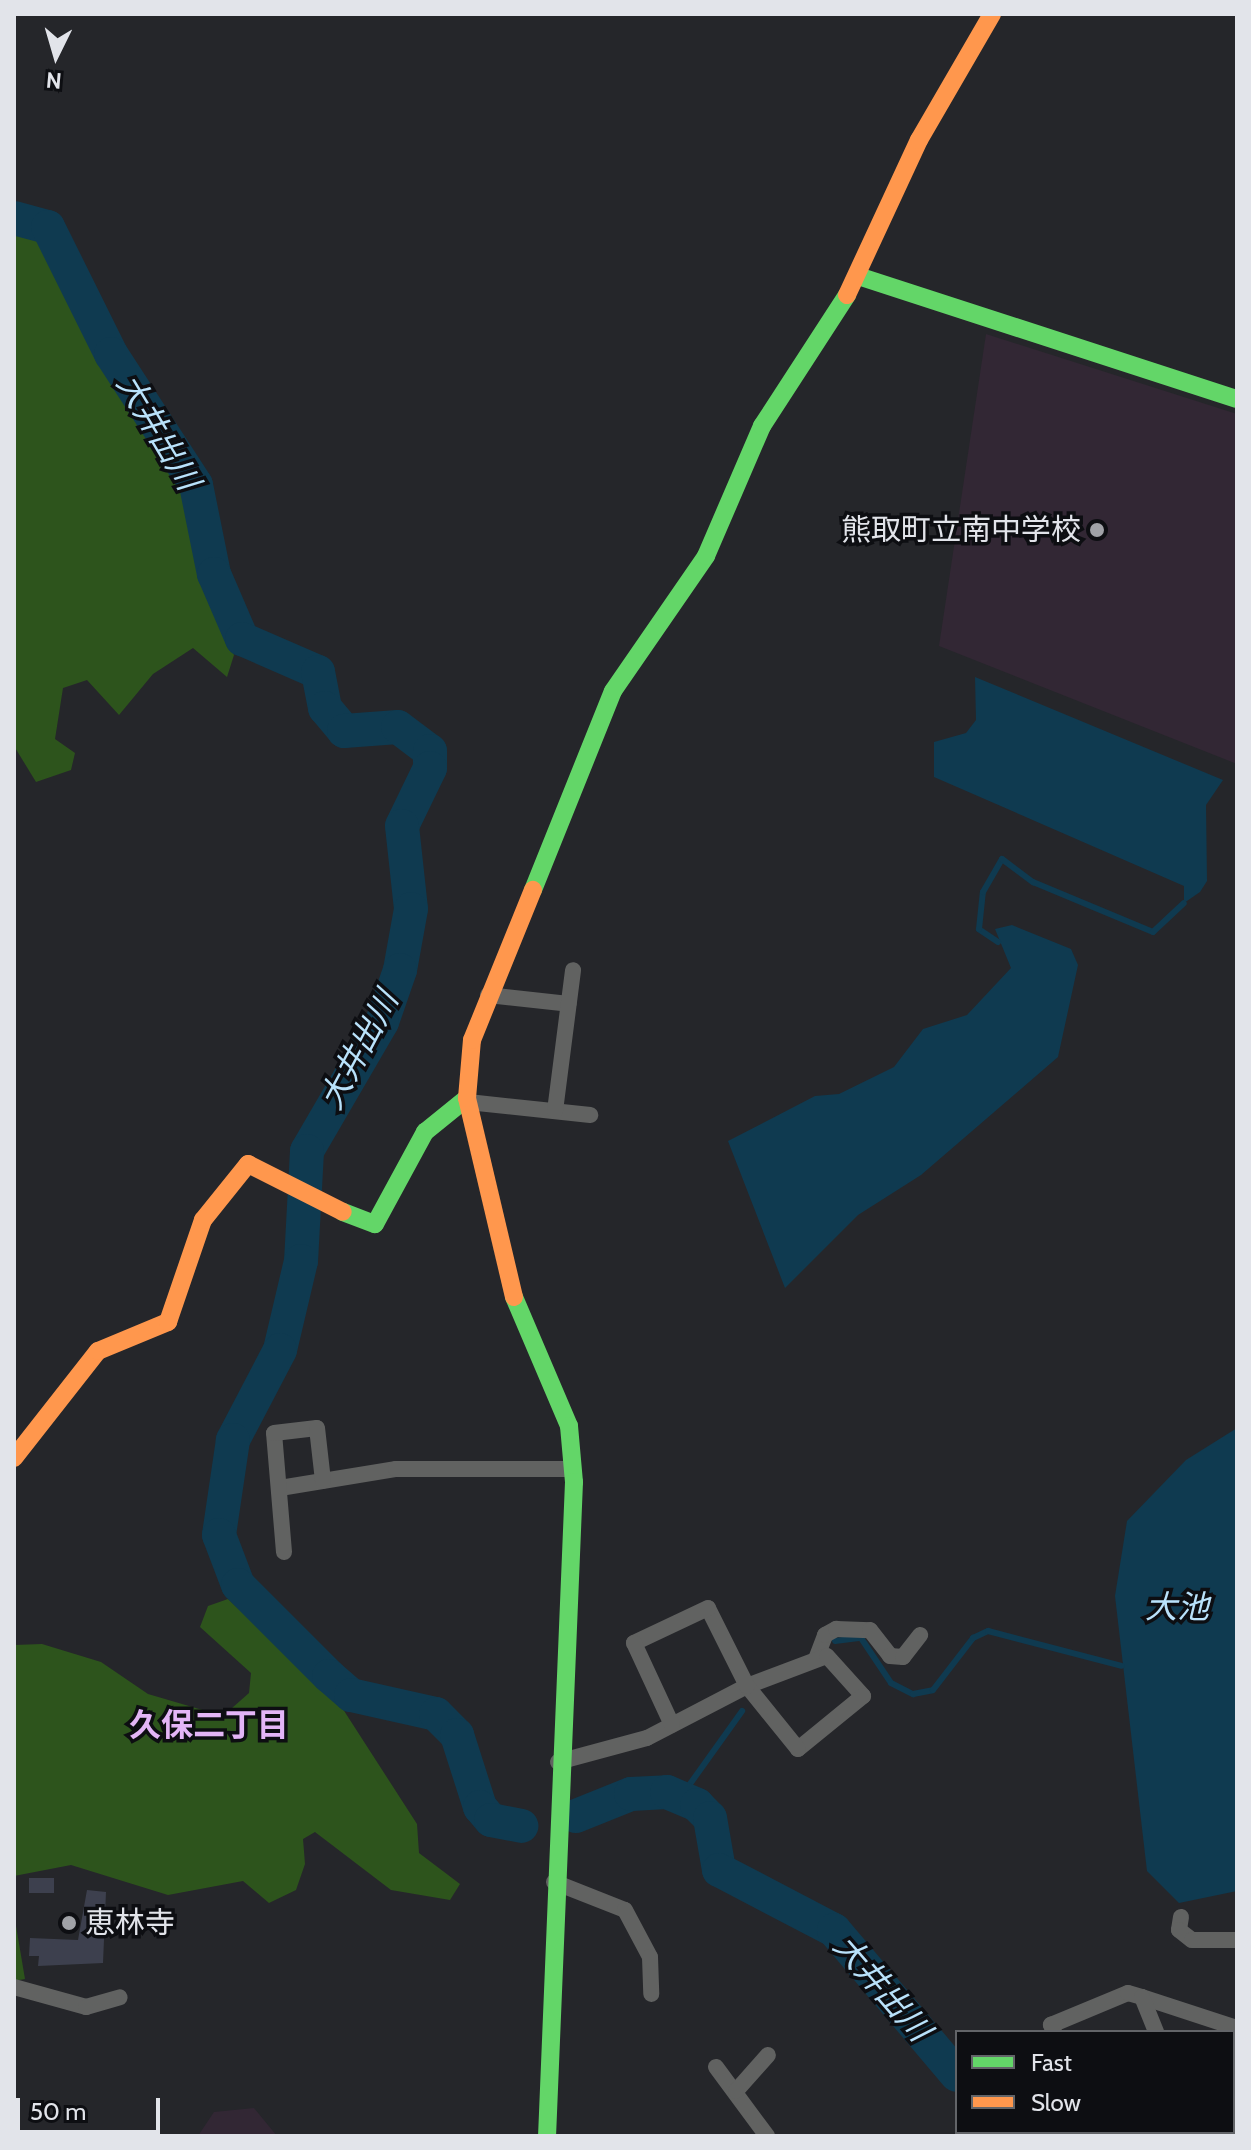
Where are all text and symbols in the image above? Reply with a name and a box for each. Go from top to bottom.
north arrow [16,16,96,96]
text: N [45,66,63,95]
water label: 大井出川 [109,367,207,497]
place label: 熊取町立南中学校 [841,512,1081,548]
marker: 熊取町立南中学校 [1088,521,1106,539]
water label: 大井出川 [312,984,406,1116]
water label: 大池 [1145,1588,1209,1626]
district label: 久保二丁目 [129,1706,289,1744]
place label: 恵林寺 [85,1905,175,1941]
marker: 恵林寺 [60,1914,78,1932]
water label: 大井出川 [826,1927,938,2049]
legend [955,2030,1235,2134]
text: Fast [1031,2048,1072,2077]
scale bar [20,2082,164,2132]
text: Slow [1031,2088,1081,2117]
text: 50 m [30,2097,86,2126]

